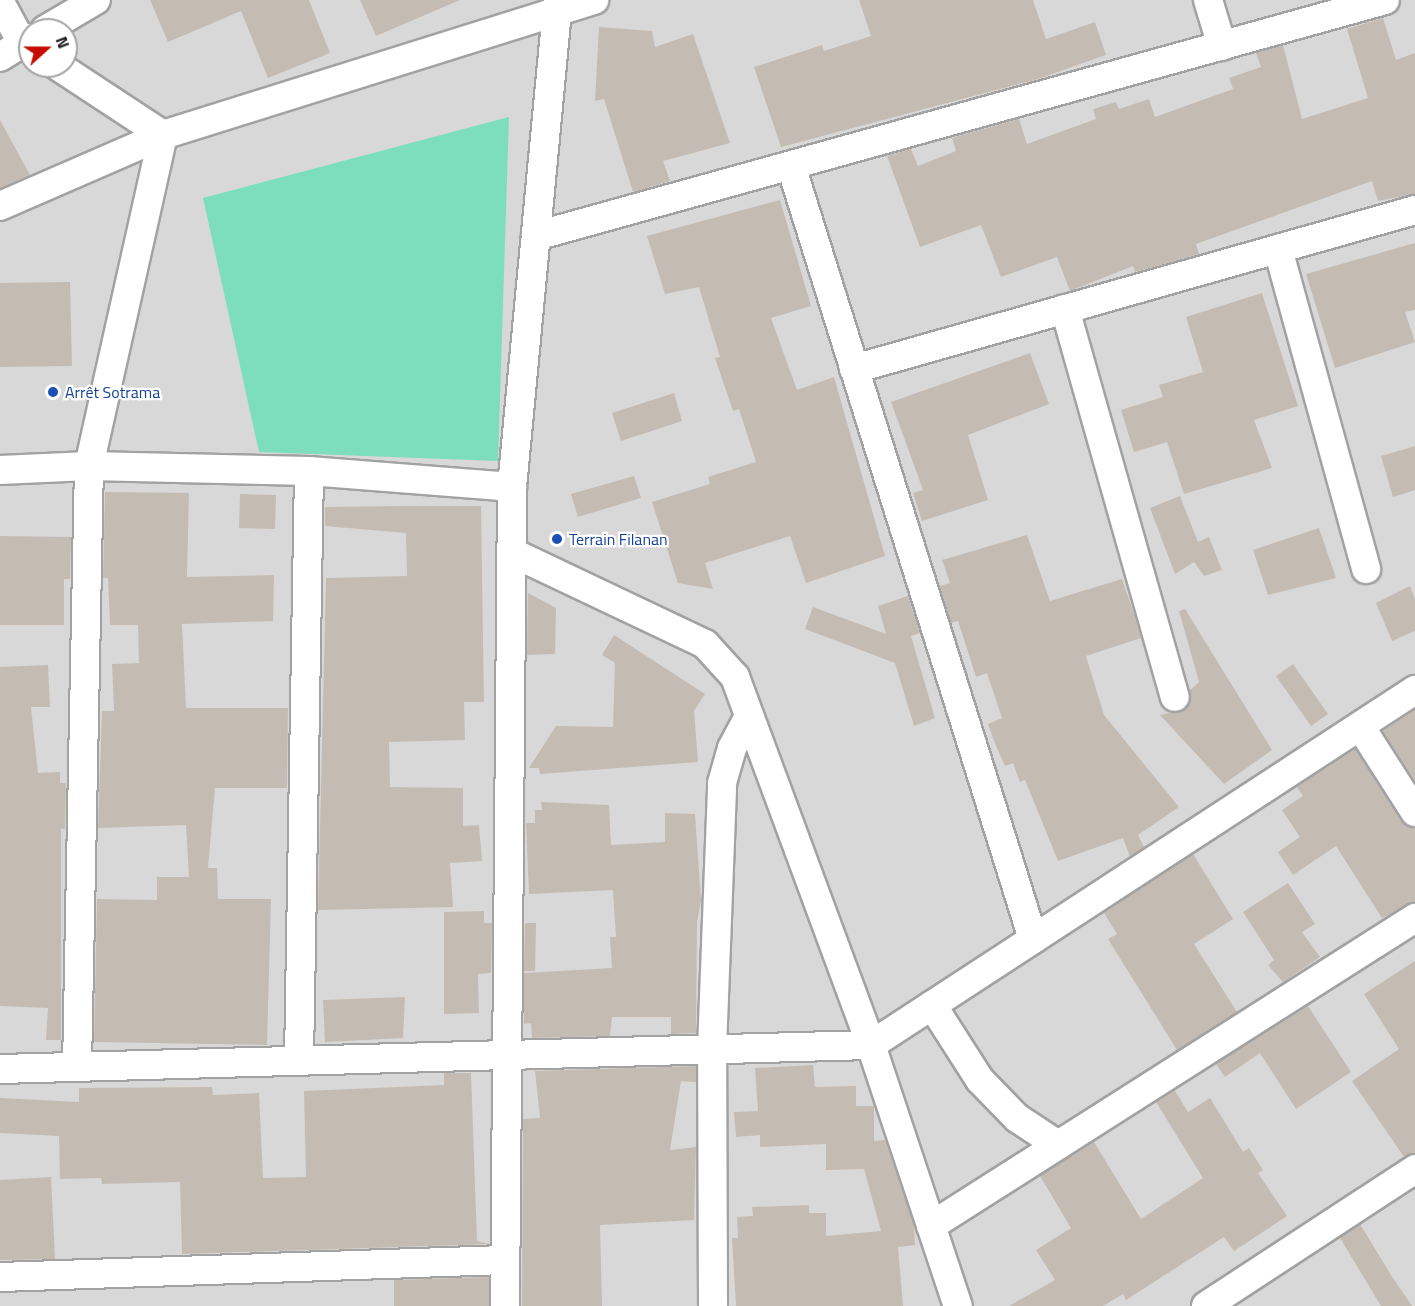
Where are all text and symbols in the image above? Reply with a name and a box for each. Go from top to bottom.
north arrow [18,18,78,78]
text: N [50,33,76,52]
place label: Arrêt Sotrama [65,382,160,402]
marker: Arrêt Sotrama [46,385,60,399]
place label: Terrain Filanan [569,529,668,549]
marker: Terrain Filanan [550,532,564,546]

